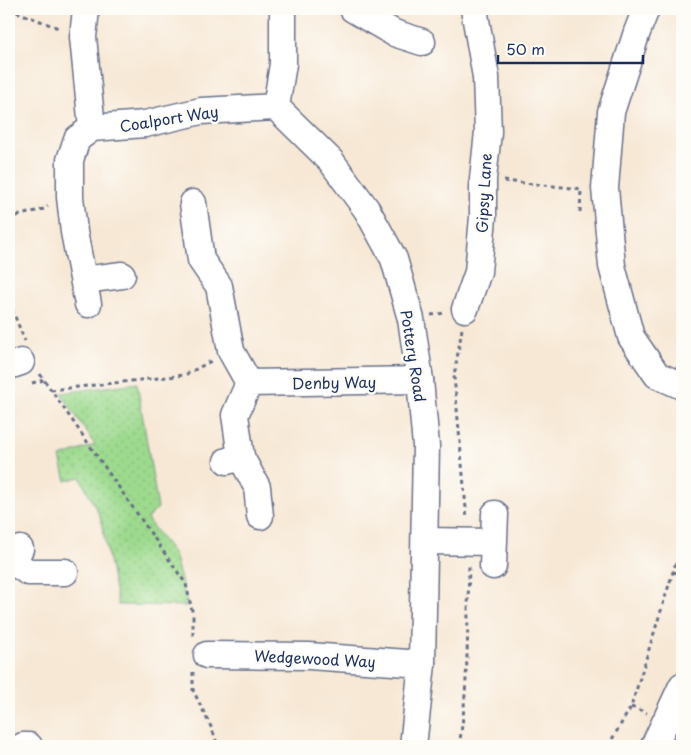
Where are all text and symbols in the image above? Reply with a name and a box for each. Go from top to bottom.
scale bar [498,32,644,64]
text: 50 m [506,37,545,60]
street label: Coalport Way [118,99,220,137]
street label: Gipsy Lane [469,152,497,233]
street label: Pottery Road [395,308,433,404]
street label: Denby Way [292,370,376,394]
street label: Wedgewood Way [254,643,376,673]

